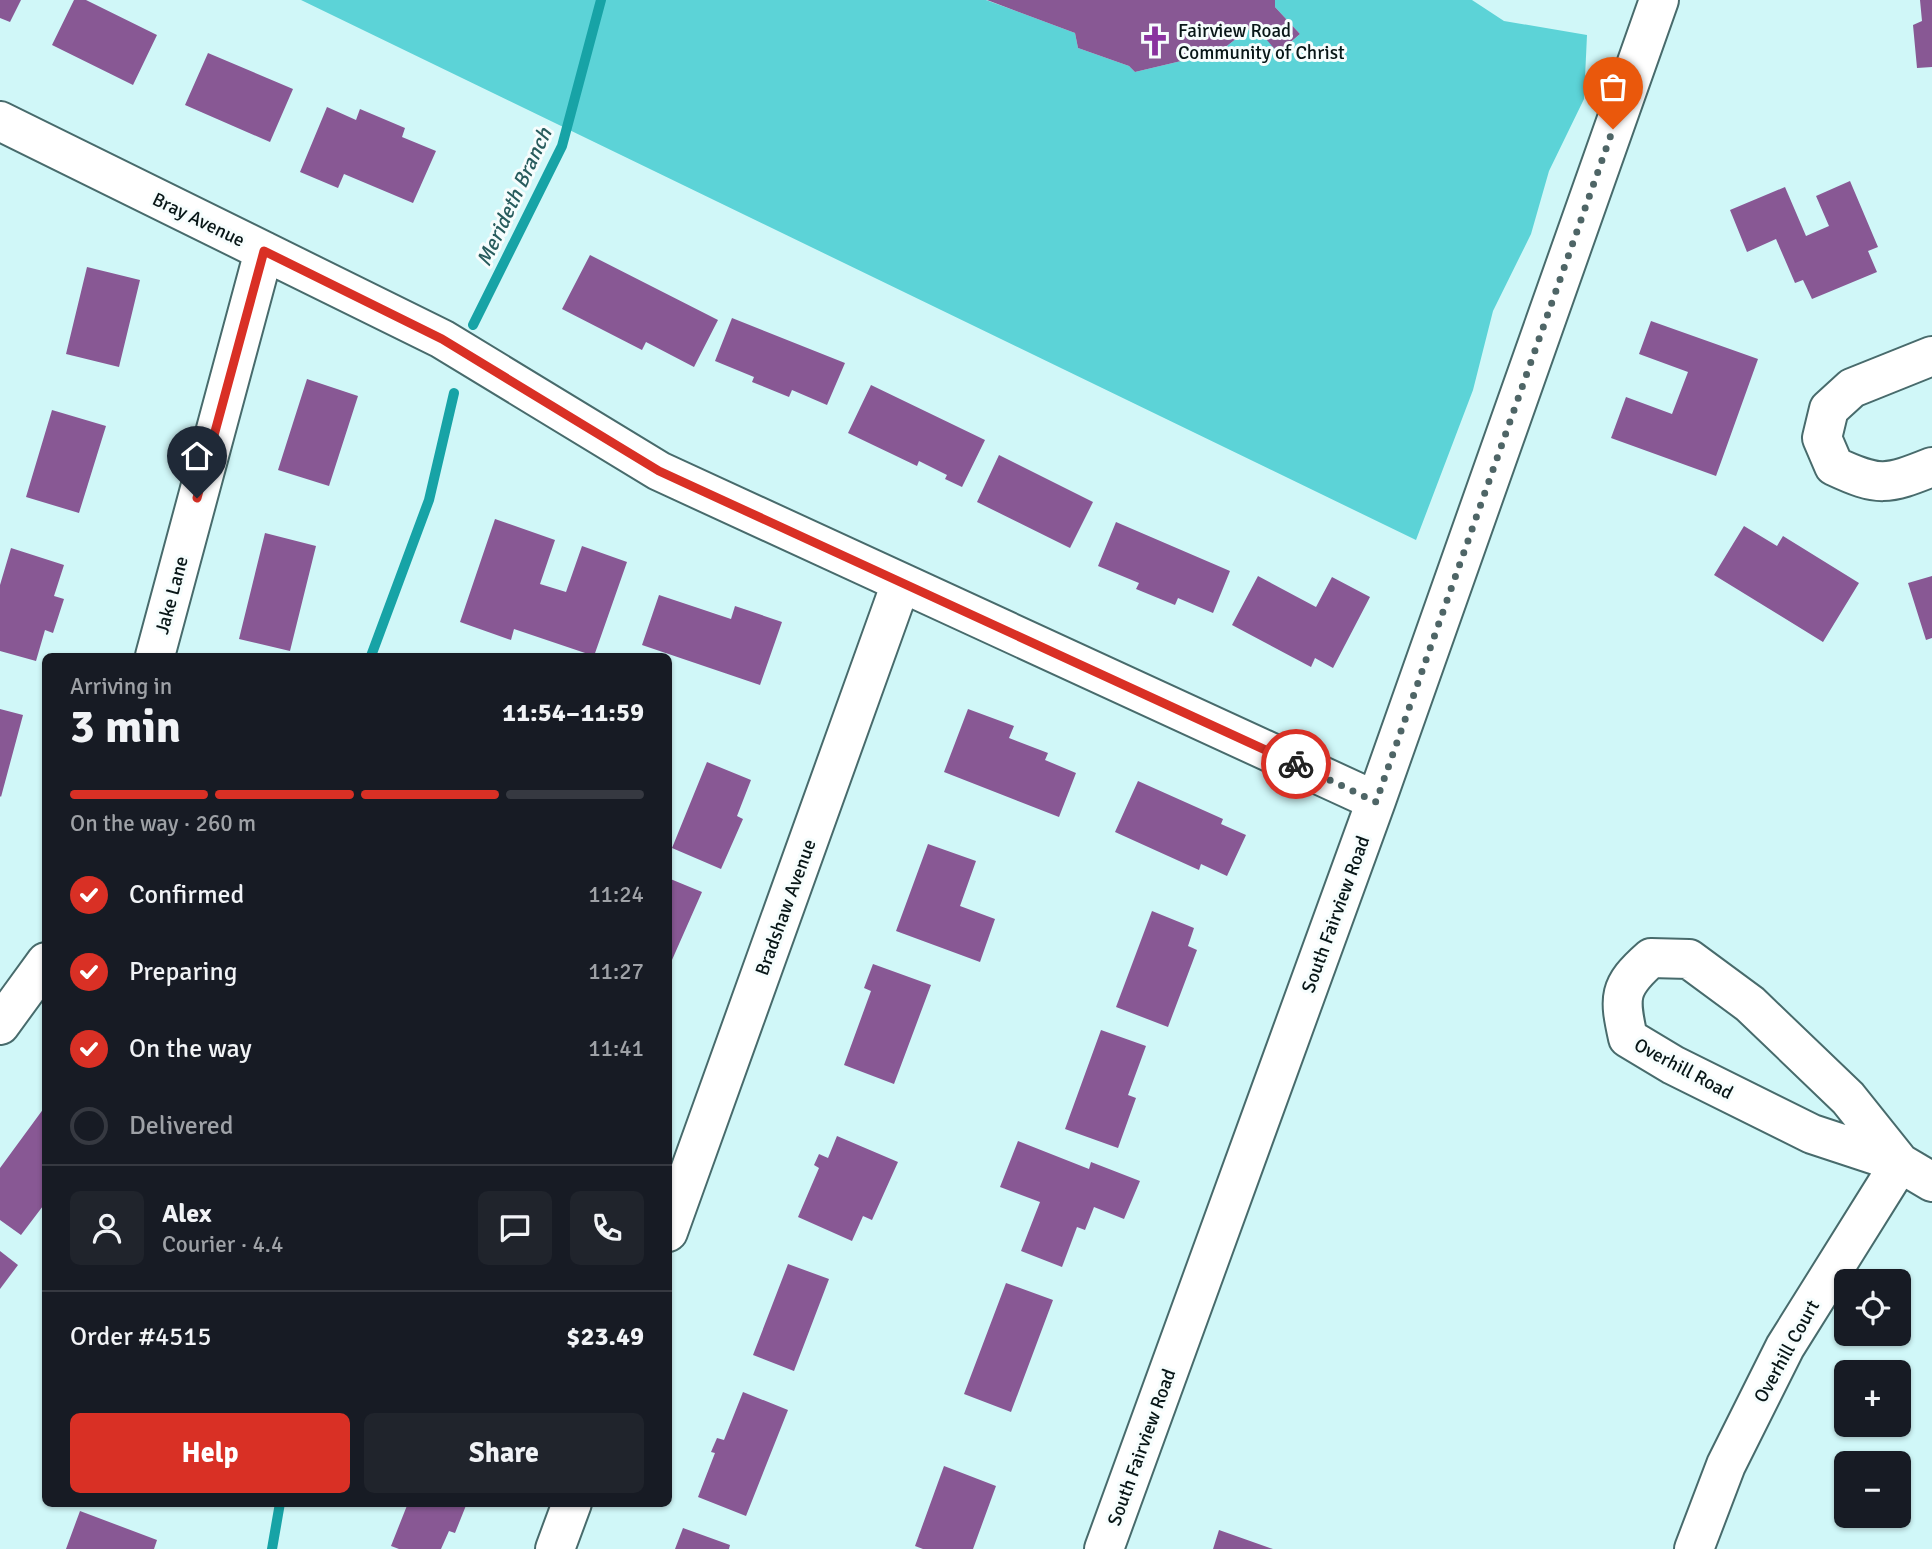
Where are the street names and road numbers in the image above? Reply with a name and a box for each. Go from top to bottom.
street label: Bray Avenue [148,187,249,253]
street label: Jake Lane [150,554,194,637]
street label: South Fairview Road [1296,833,1375,996]
street label: Bradshaw Avenue [750,836,822,979]
street label: Overhill Road [1630,1033,1737,1105]
street label: Overhill Court [1749,1296,1825,1407]
street label: South Fairview Road [1102,1366,1181,1529]

